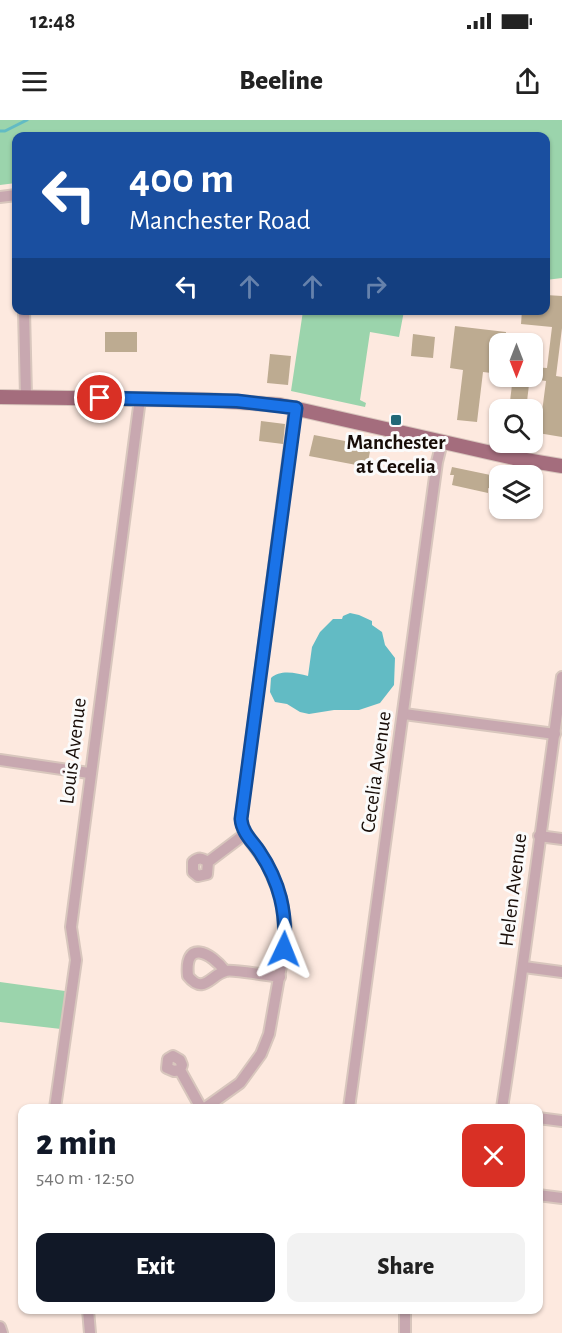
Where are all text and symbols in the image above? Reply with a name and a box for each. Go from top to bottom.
text: 12:48 [30,10,75,32]
icon: menu [18,65,51,98]
icon: share [511,65,544,98]
text: Beeline [239,67,323,94]
icon: left [30,156,108,234]
text: 400 m [129,158,234,200]
text: Manchester Road [129,207,311,234]
icon: left [170,270,203,303]
icon: ahead [233,270,266,303]
icon: ahead [296,270,329,303]
icon: right [359,270,392,303]
north arrow [489,333,543,387]
map controls [489,333,543,519]
pin [74,372,125,423]
icon: arrive [83,381,116,414]
button: search [489,399,543,453]
marker: Manchester at Cecelia [389,413,403,427]
place label: Manchester at Cecelia [347,432,446,477]
button: layers [489,465,543,519]
street label: Louis Avenue [56,697,90,805]
street label: Cecelia Avenue [357,710,395,834]
street label: Helen Avenue [496,832,530,948]
position arrow [252,917,316,981]
button: close [462,1124,525,1187]
text: 2 min [36,1125,117,1161]
text: 540 m · 12:50 [36,1168,135,1188]
button: Exit [36,1233,275,1302]
button: Share [287,1233,525,1302]

